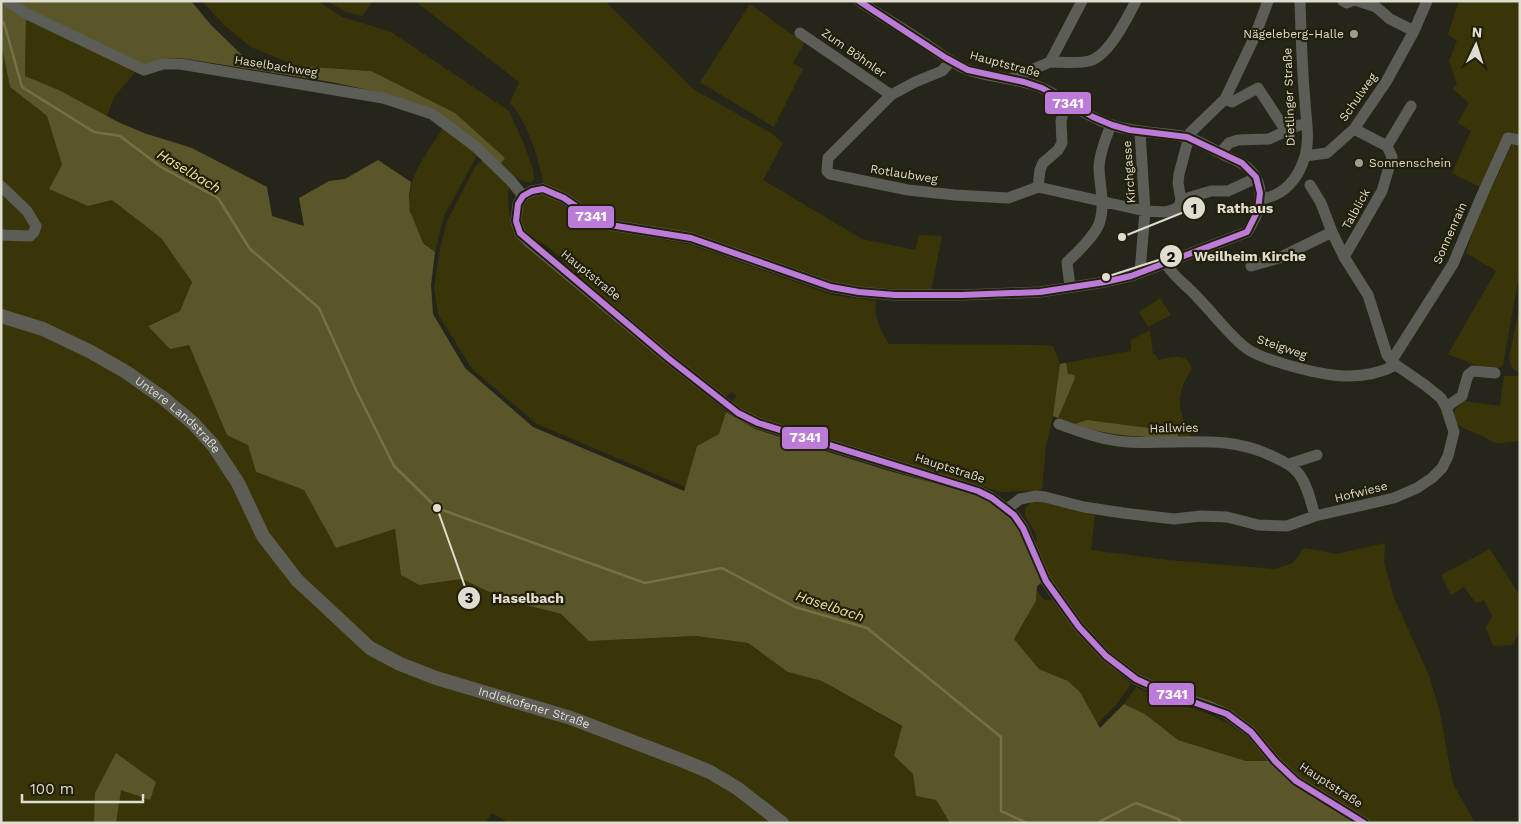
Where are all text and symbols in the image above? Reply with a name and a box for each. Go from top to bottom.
north arrow [1451,20,1501,70]
text: N [1471,24,1483,40]
street label: Zum Böhnler [819,26,889,80]
place label: Nägeleberg-Halle [1243,27,1344,41]
marker: Nägeleberg-Halle [1348,28,1360,40]
street label: Dietlinger Straße [1280,47,1298,146]
street label: Hauptstraße [968,48,1042,80]
street label: Haselbachweg [233,53,319,80]
street label: Schulweg [1336,70,1380,124]
line badge: 7341 [1044,91,1092,115]
text: 7341 [1052,95,1084,111]
street label: Kirchgasse [1120,140,1138,204]
water label: Haselbach [154,146,224,196]
place label: Sonnenschein [1369,156,1451,170]
marker: Sonnenschein [1353,157,1365,169]
street label: Rotlaubweg [869,162,939,186]
street label: Talblick [1339,186,1373,232]
callout: Rathaus [1181,194,1283,223]
text: 1 [1191,200,1197,218]
text: Rathaus [1217,200,1274,216]
street label: Sonnenrain [1430,200,1470,266]
line badge: 7341 [567,205,615,229]
text: 7341 [575,208,607,224]
callout: Weilheim Kirche [1159,242,1316,271]
street label: Hauptstraße [558,247,624,303]
text: 2 [1167,248,1176,266]
text: Weilheim Kirche [1194,248,1306,264]
street label: Steigweg [1255,332,1310,362]
street label: Untere Landstraße [132,374,223,456]
street label: Hallwies [1149,421,1199,435]
line badge: 7341 [781,426,829,450]
text: 7341 [789,429,821,445]
street label: Hauptstraße [913,450,987,486]
street label: Hofwiese [1333,479,1389,505]
callout: Haselbach [457,583,574,612]
water label: Haselbach [794,587,866,625]
text: 3 [465,589,474,607]
text: Haselbach [492,590,564,606]
line badge: 7341 [1148,682,1195,706]
street label: Indlekofener Straße [477,684,592,732]
text: 7341 [1156,686,1188,702]
street label: Hauptstraße [1297,759,1365,811]
scale bar [22,772,144,804]
text: 100 m [30,780,74,798]

